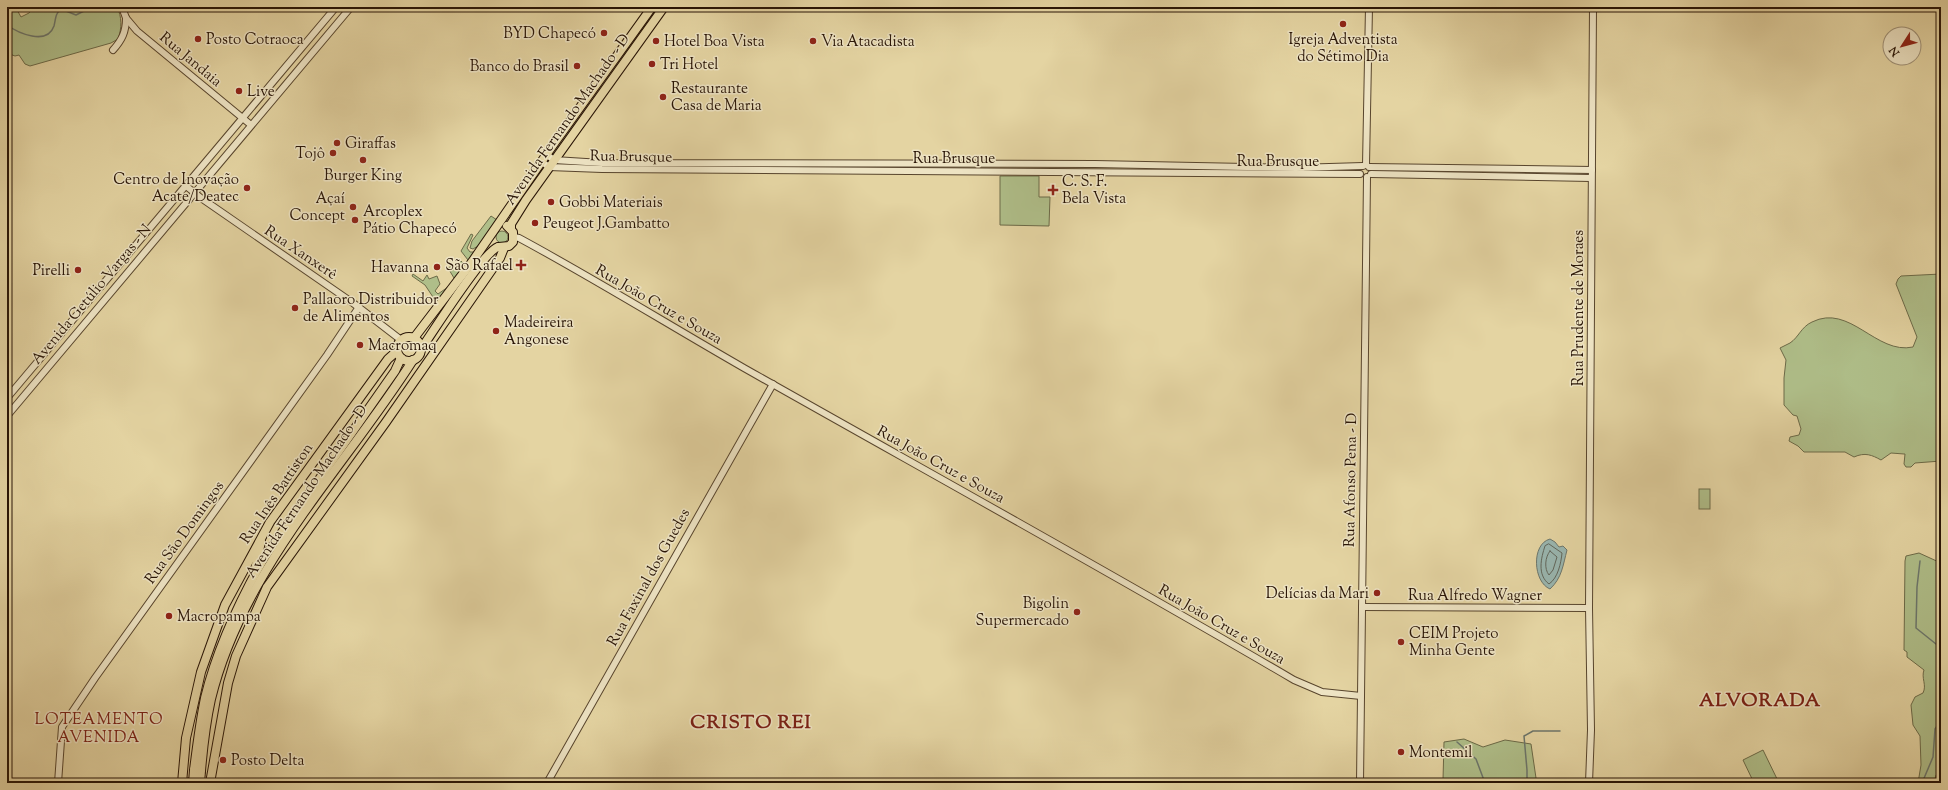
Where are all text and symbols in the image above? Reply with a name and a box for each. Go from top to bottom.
marker: Igreja Adventista do Sétimo Dia [1338,19,1348,29]
place label: BYD Chapecó [503,24,596,45]
north arrow [1882,26,1922,66]
street label: Rua Jandaia [154,28,226,93]
marker: BYD Chapecó [599,28,609,38]
place label: Posto Cotraoca [206,30,304,51]
street label: Avenida Fernando Machado - D [501,30,636,210]
place label: Igreja Adventista do Sétimo Dia [1288,30,1398,68]
place label: Hotel Boa Vista [664,32,765,53]
place label: Via Atacadista [821,32,915,53]
marker: Posto Cotraoca [193,34,203,44]
marker: Hotel Boa Vista [651,36,661,46]
marker: Via Atacadista [808,36,818,46]
text: N [1886,43,1904,60]
place label: Tri Hotel [660,55,719,76]
place label: Banco do Brasil [470,57,569,78]
marker: Tri Hotel [647,59,657,69]
marker: Banco do Brasil [572,61,582,71]
place label: Restaurante Casa de Maria [671,79,762,117]
place label: Live [247,82,275,103]
marker: Live [234,86,244,96]
marker: Restaurante Casa de Maria [658,92,668,102]
place label: Giraffas [345,134,396,155]
marker: Giraffas [332,138,342,148]
place label: Tojô [295,144,325,165]
street label: Rua Brusque [590,146,672,169]
marker: Tojô [328,148,338,158]
street label: Rua Brusque [913,149,995,170]
street label: Rua Brusque [1237,152,1319,173]
marker: Burger King [358,155,368,165]
place label: Burger King [324,166,402,187]
place label: Centro de Inovação Acate/Deatec [113,170,239,208]
place label: C. S. F. Bela Vista [1062,172,1126,210]
marker: Centro de Inovação Acate/Deatec [242,183,252,193]
marker: C. S. F. Bela Vista [1047,184,1059,196]
place label: Açaí Concept [289,189,345,227]
place label: Gobbi Materiais [559,193,663,214]
marker: Gobbi Materiais [546,197,556,207]
marker: Açaí Concept [348,202,358,212]
place label: Arcoplex Pátio Chapecó [363,202,457,240]
place label: Peugeot J.Gambatto [543,214,670,235]
marker: Arcoplex Pátio Chapecó [350,215,360,225]
marker: Peugeot J.Gambatto [530,218,540,228]
street label: Avenida Getúlio Vargas - N [27,220,157,370]
street label: Rua Xanxerê [260,221,341,285]
street label: Rua Prudente de Moraes [1569,230,1590,386]
place label: São Rafael [445,256,513,277]
place label: Havanna [371,258,429,279]
marker: São Rafael [516,260,526,270]
street label: Rua João Cruz e Souza [591,260,726,350]
place label: Pirelli [32,261,70,282]
marker: Havanna [432,262,442,272]
marker: Pirelli [73,265,83,275]
place label: Pallaoro Distribuidor de Alimentos [303,290,439,328]
marker: Pallaoro Distribuidor de Alimentos [290,303,300,313]
place label: Madeireira Angonese [504,313,573,351]
marker: Madeireira Angonese [491,326,501,336]
place label: Macromaq [368,336,437,357]
marker: Macromaq [355,340,365,350]
street label: Avenida Fernando Machado - D [241,401,373,583]
street label: Rua Afonso Pena - D [1340,413,1363,547]
street label: Rua João Cruz e Souza [873,421,1008,509]
street label: Rua Inês Battiston [236,439,319,548]
street label: Rua São Domingos [141,477,230,589]
street label: Rua Faxinal dos Guedes [603,505,696,650]
street label: Rua João Cruz e Souza [1154,580,1289,670]
place label: Delícias da Mari [1266,584,1369,605]
street label: Rua Alfredo Wagner [1408,586,1542,607]
marker: Delícias da Mari [1372,588,1382,598]
place label: Bigolin Supermercado [976,594,1069,632]
place label: Macropampa [177,607,261,628]
marker: Bigolin Supermercado [1072,607,1082,617]
marker: Macropampa [164,611,174,621]
place label: CEIM Projeto Minha Gente [1409,624,1498,662]
marker: CEIM Projeto Minha Gente [1396,637,1406,647]
district label: ALVORADA [1699,688,1821,715]
district label: LOTEAMENTO AVENIDA [34,709,164,750]
district label: CRISTO REI [690,710,812,737]
place label: Montemil [1409,743,1472,764]
marker: Montemil [1396,747,1406,757]
place label: Posto Delta [231,751,304,772]
marker: Posto Delta [218,755,228,765]

